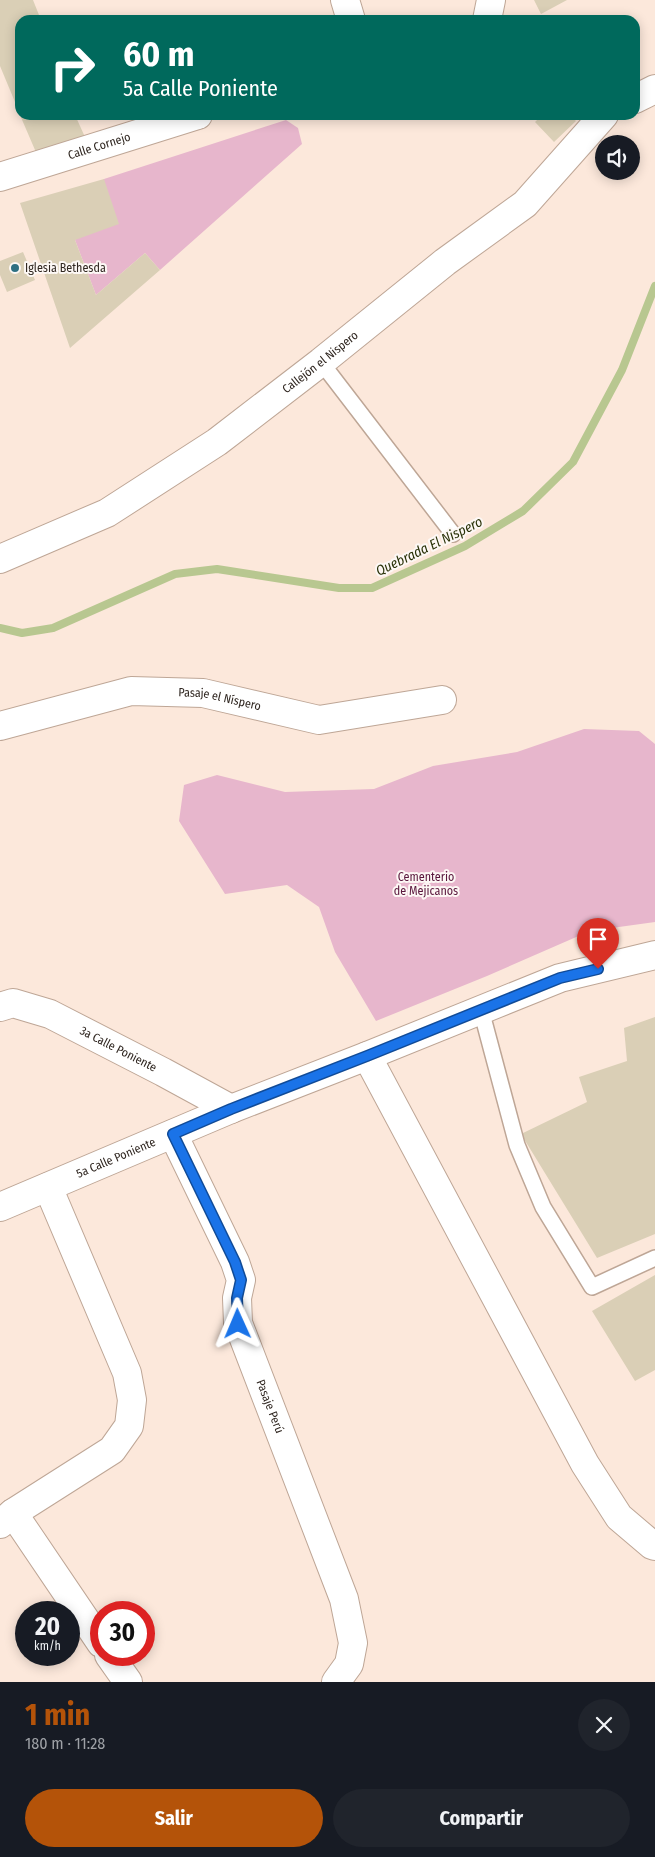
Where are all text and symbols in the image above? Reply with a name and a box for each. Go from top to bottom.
text: 60 m [123,33,194,75]
icon: right [40,35,105,100]
text: 5a Calle Poniente [123,75,278,102]
street label: Calle Cornejo [66,130,132,162]
map controls [595,135,640,180]
button: sound [595,135,640,180]
place label: Iglesia Bethesda [25,261,106,275]
marker: Iglesia Bethesda [9,262,21,274]
street label: Callejón el Nispero [280,328,361,396]
water label: Quebrada El Nispero [373,513,485,580]
street label: Pasaje el Níspero [178,685,262,713]
park label: Cementerio de Mejicanos [394,870,458,898]
pin [577,918,619,969]
icon: arrive [584,925,612,953]
street label: 3a Calle Poniente [78,1024,159,1075]
street label: 5a Calle Poniente [74,1135,158,1181]
position arrow [211,1297,263,1349]
street label: Pasaje Perú [253,1378,287,1435]
speed limit sign: 30 [90,1601,155,1666]
text: 20 [35,1612,60,1642]
text: km/h [34,1639,61,1653]
text: 1 min [25,1697,90,1733]
button: close [578,1699,630,1751]
text: 180 m · 11:28 [25,1734,105,1753]
button: Salir [25,1789,323,1847]
button: Compartir [333,1789,630,1847]

